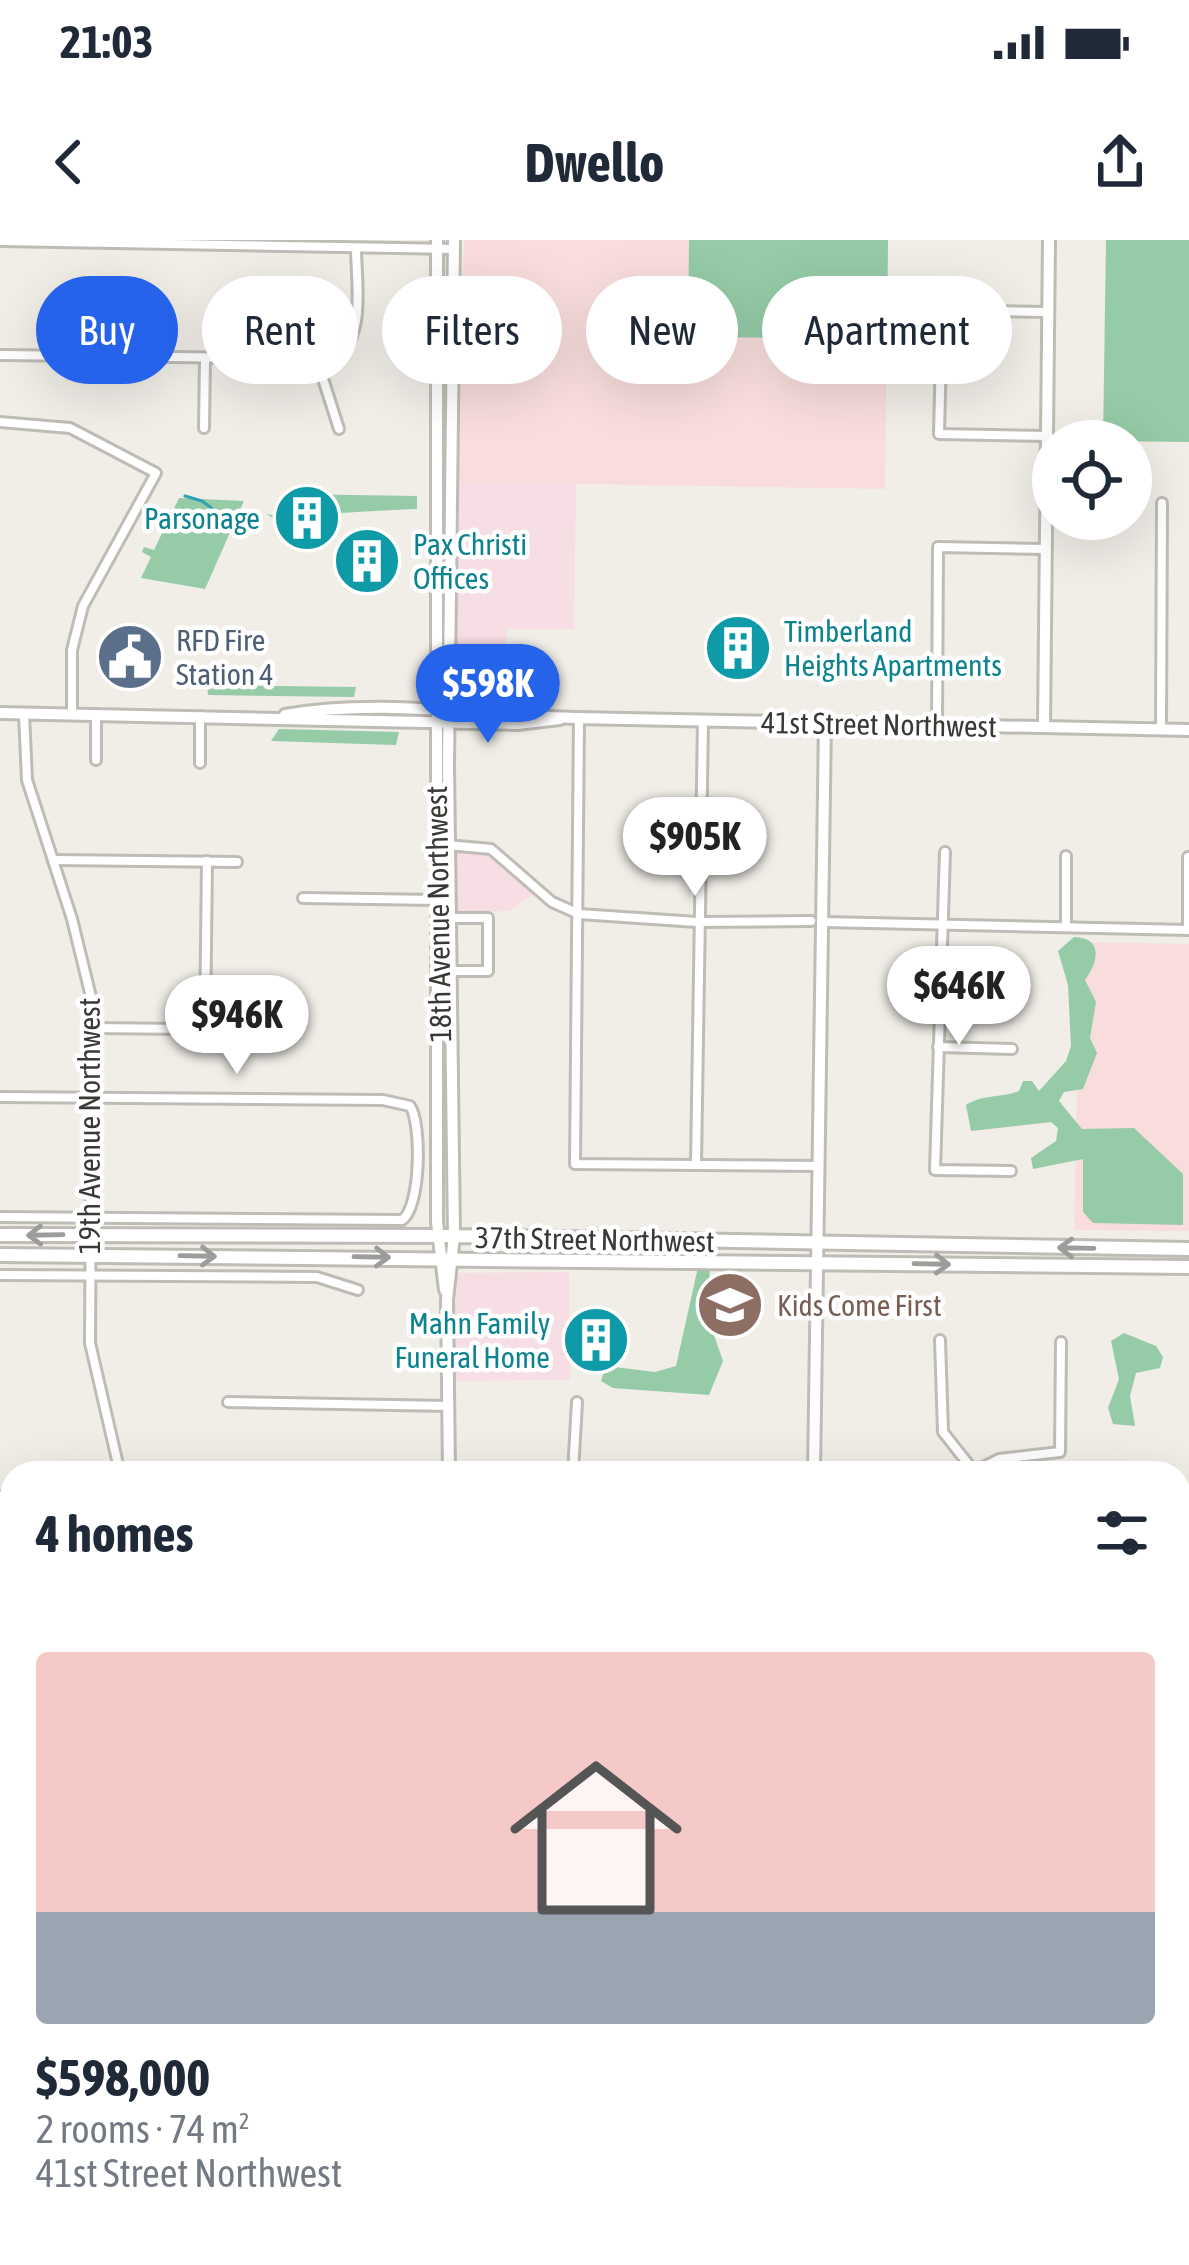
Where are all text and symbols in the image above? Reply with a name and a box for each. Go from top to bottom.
text: 21:03 [60,16,154,68]
icon: back [36,129,102,195]
icon: share [1087,129,1153,195]
text: Dwello [525,132,664,193]
chip: Buy [36,276,178,384]
chip: Rent [202,276,358,384]
chip: Filters [382,276,562,384]
chip: New [586,276,738,384]
chip: Apartment [762,276,1012,384]
map controls [1032,420,1152,540]
button: locate [1032,420,1152,540]
building icon: Parsonage [272,483,342,553]
place label: Parsonage [144,501,260,535]
building icon: Pax Christi Offices [332,526,402,596]
place label: Pax Christi Offices [413,527,527,595]
building icon: Timberland Heights Apartments [703,613,773,683]
place label: Timberland Heights Apartments [784,614,1002,682]
public building icon: RFD Fire Station 4 [95,622,165,692]
place label: RFD Fire Station 4 [176,623,274,691]
pin: $598K [404,644,572,746]
text: $598K [443,661,533,705]
street label: 41st Street Northwest [761,705,997,743]
street label: 18th Avenue Northwest [419,785,457,1043]
pin: $905K [611,797,779,899]
text: $905K [650,814,740,858]
pin: $646K [875,946,1043,1048]
text: $646K [914,963,1004,1007]
pin: $946K [153,975,321,1077]
text: $946K [192,992,282,1036]
street label: 19th Avenue Northwest [72,998,106,1254]
street label: 37th Street Northwest [475,1220,715,1258]
one-way arrow [26,1223,65,1246]
one-way arrow [1057,1236,1096,1259]
one-way arrow [178,1245,217,1267]
one-way arrow [352,1246,391,1269]
one-way arrow [912,1253,951,1275]
school or university icon: Kids Come First [695,1270,765,1340]
place label: Kids Come First [777,1288,942,1322]
building icon: Mahn Family Funeral Home [561,1305,631,1375]
place label: Mahn Family Funeral Home [395,1306,550,1374]
icon: filters [1089,1500,1155,1566]
text: 4 homes [36,1504,194,1563]
icon: home [488,1730,704,1946]
text: $598,000 [36,2048,210,2107]
text: 2 rooms · 74 m² [36,2107,250,2151]
text: 41st Street Northwest [36,2151,342,2195]

